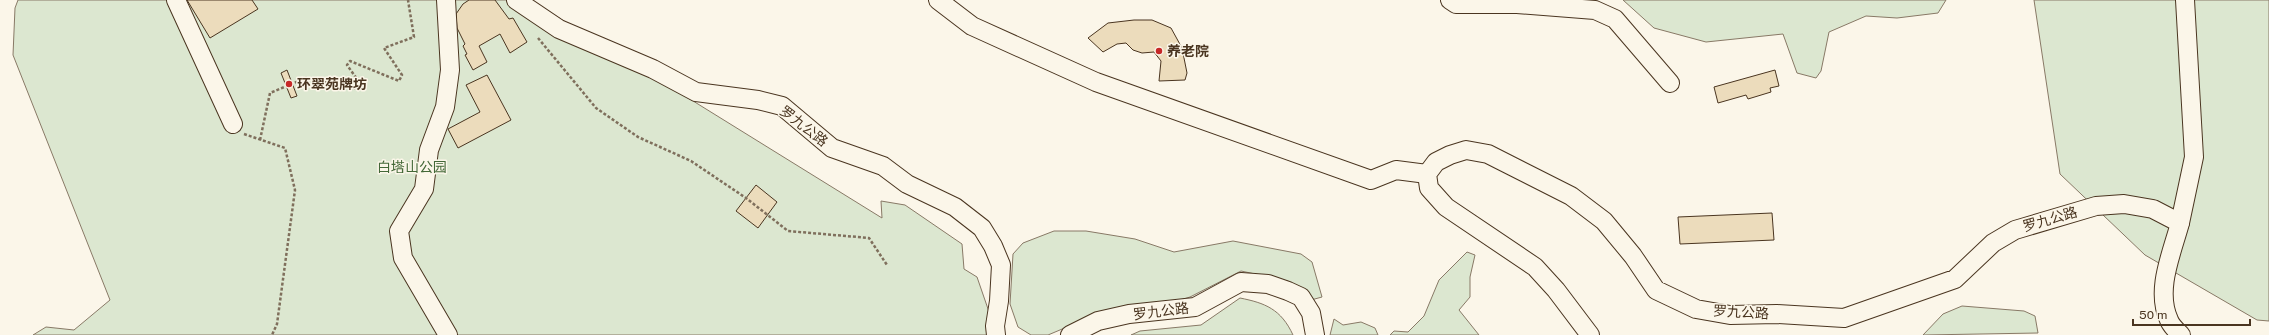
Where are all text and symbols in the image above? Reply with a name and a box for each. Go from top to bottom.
place label: 养老院 [1167,43,1209,59]
marker: 养老院 [1154,46,1164,56]
place label: 环翠苑牌坊 [297,76,367,92]
marker: 环翠苑牌坊 [284,79,294,89]
street label: 罗九公路 [777,102,831,150]
park label: 白塔山公园 [377,159,447,175]
street label: 罗九公路 [2021,204,2079,234]
street label: 罗九公路 [1132,300,1190,322]
scale bar [2133,301,2250,327]
street label: 罗九公路 [1713,303,1769,321]
text: 50 m [2139,308,2167,322]

